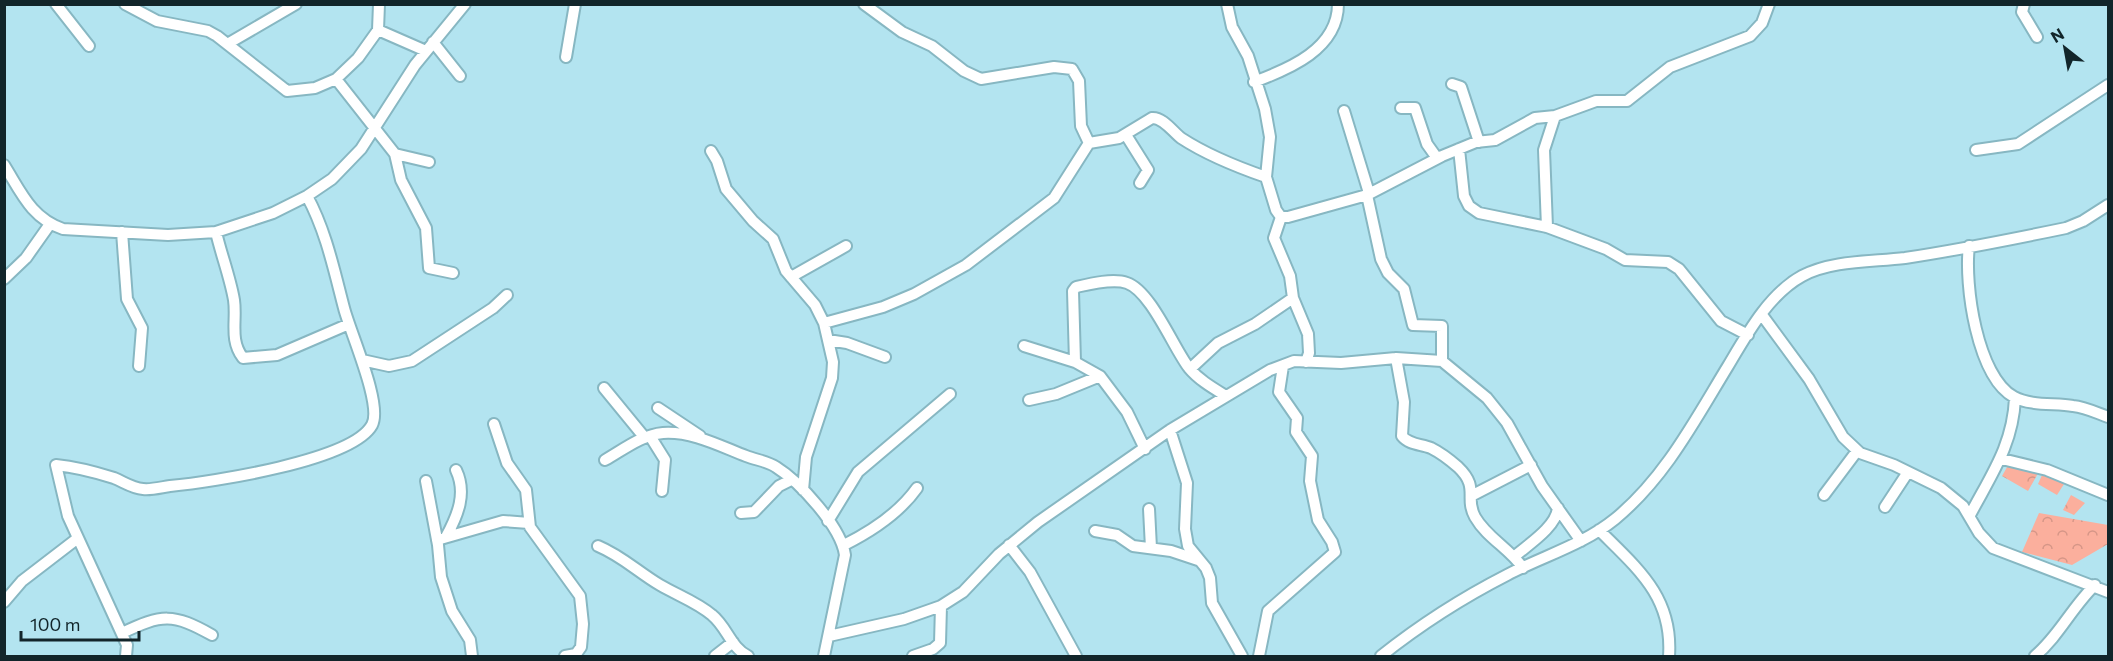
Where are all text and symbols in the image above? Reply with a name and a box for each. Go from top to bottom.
north arrow [2035,18,2095,78]
text: N [2047,23,2067,46]
scale bar [21,604,140,642]
text: 100 m [30,613,80,635]

